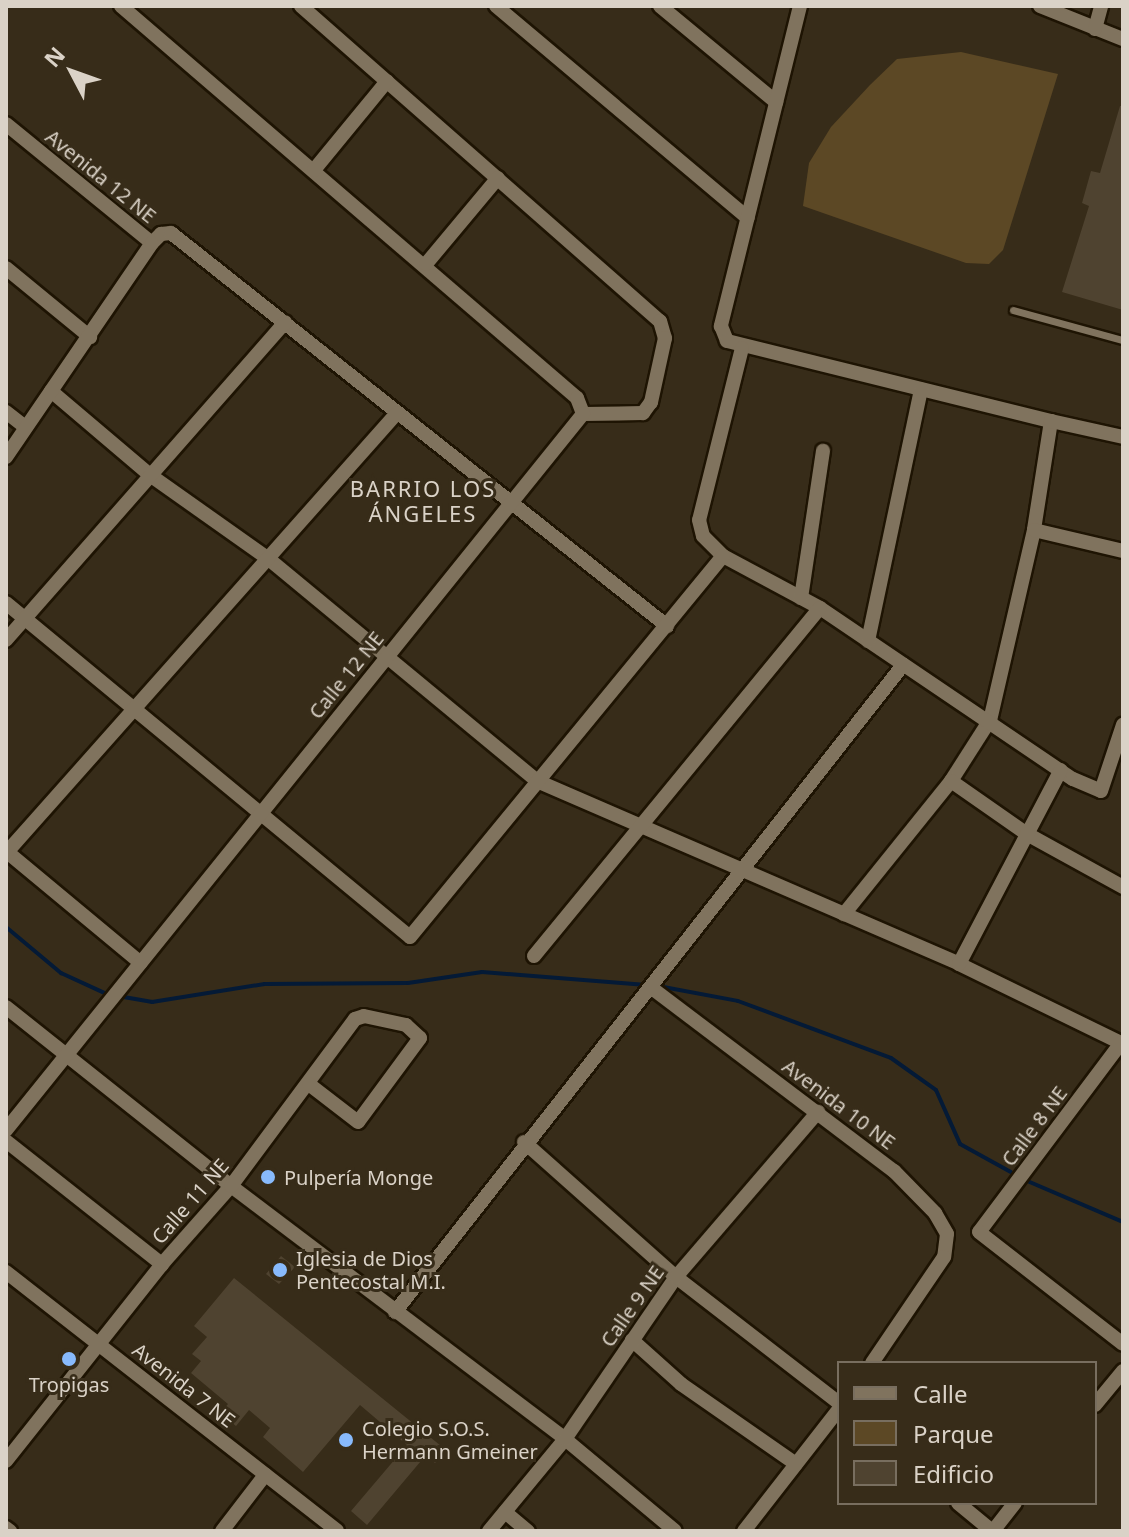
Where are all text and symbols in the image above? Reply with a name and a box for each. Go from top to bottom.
north arrow [32,32,112,112]
text: N [37,40,71,73]
street label: Avenida 12 NE [41,124,161,228]
district label: BARRIO LOS ÁNGELES [350,475,496,526]
street label: Calle 12 NE [304,627,388,723]
street label: Avenida 10 NE [778,1054,900,1154]
street label: Calle 8 NE [996,1081,1072,1171]
street label: Calle 11 NE [146,1153,234,1249]
place label: Pulpería Monge [284,1165,433,1189]
marker: Pulpería Monge [259,1168,277,1186]
place label: Iglesia de Dios Pentecostal M.I. [296,1246,446,1293]
marker: Iglesia de Dios Pentecostal M.I. [271,1261,289,1279]
street label: Calle 9 NE [595,1261,669,1351]
street label: Avenida 7 NE [128,1338,240,1432]
marker: Tropigas [60,1350,78,1368]
legend [837,1361,1097,1505]
place label: Tropigas [29,1372,109,1396]
text: Calle [913,1377,968,1410]
place label: Colegio S.O.S. Hermann Gmeiner [362,1416,538,1463]
text: Parque [913,1417,994,1450]
marker: Colegio S.O.S. Hermann Gmeiner [337,1431,355,1449]
text: Edificio [913,1457,994,1490]

